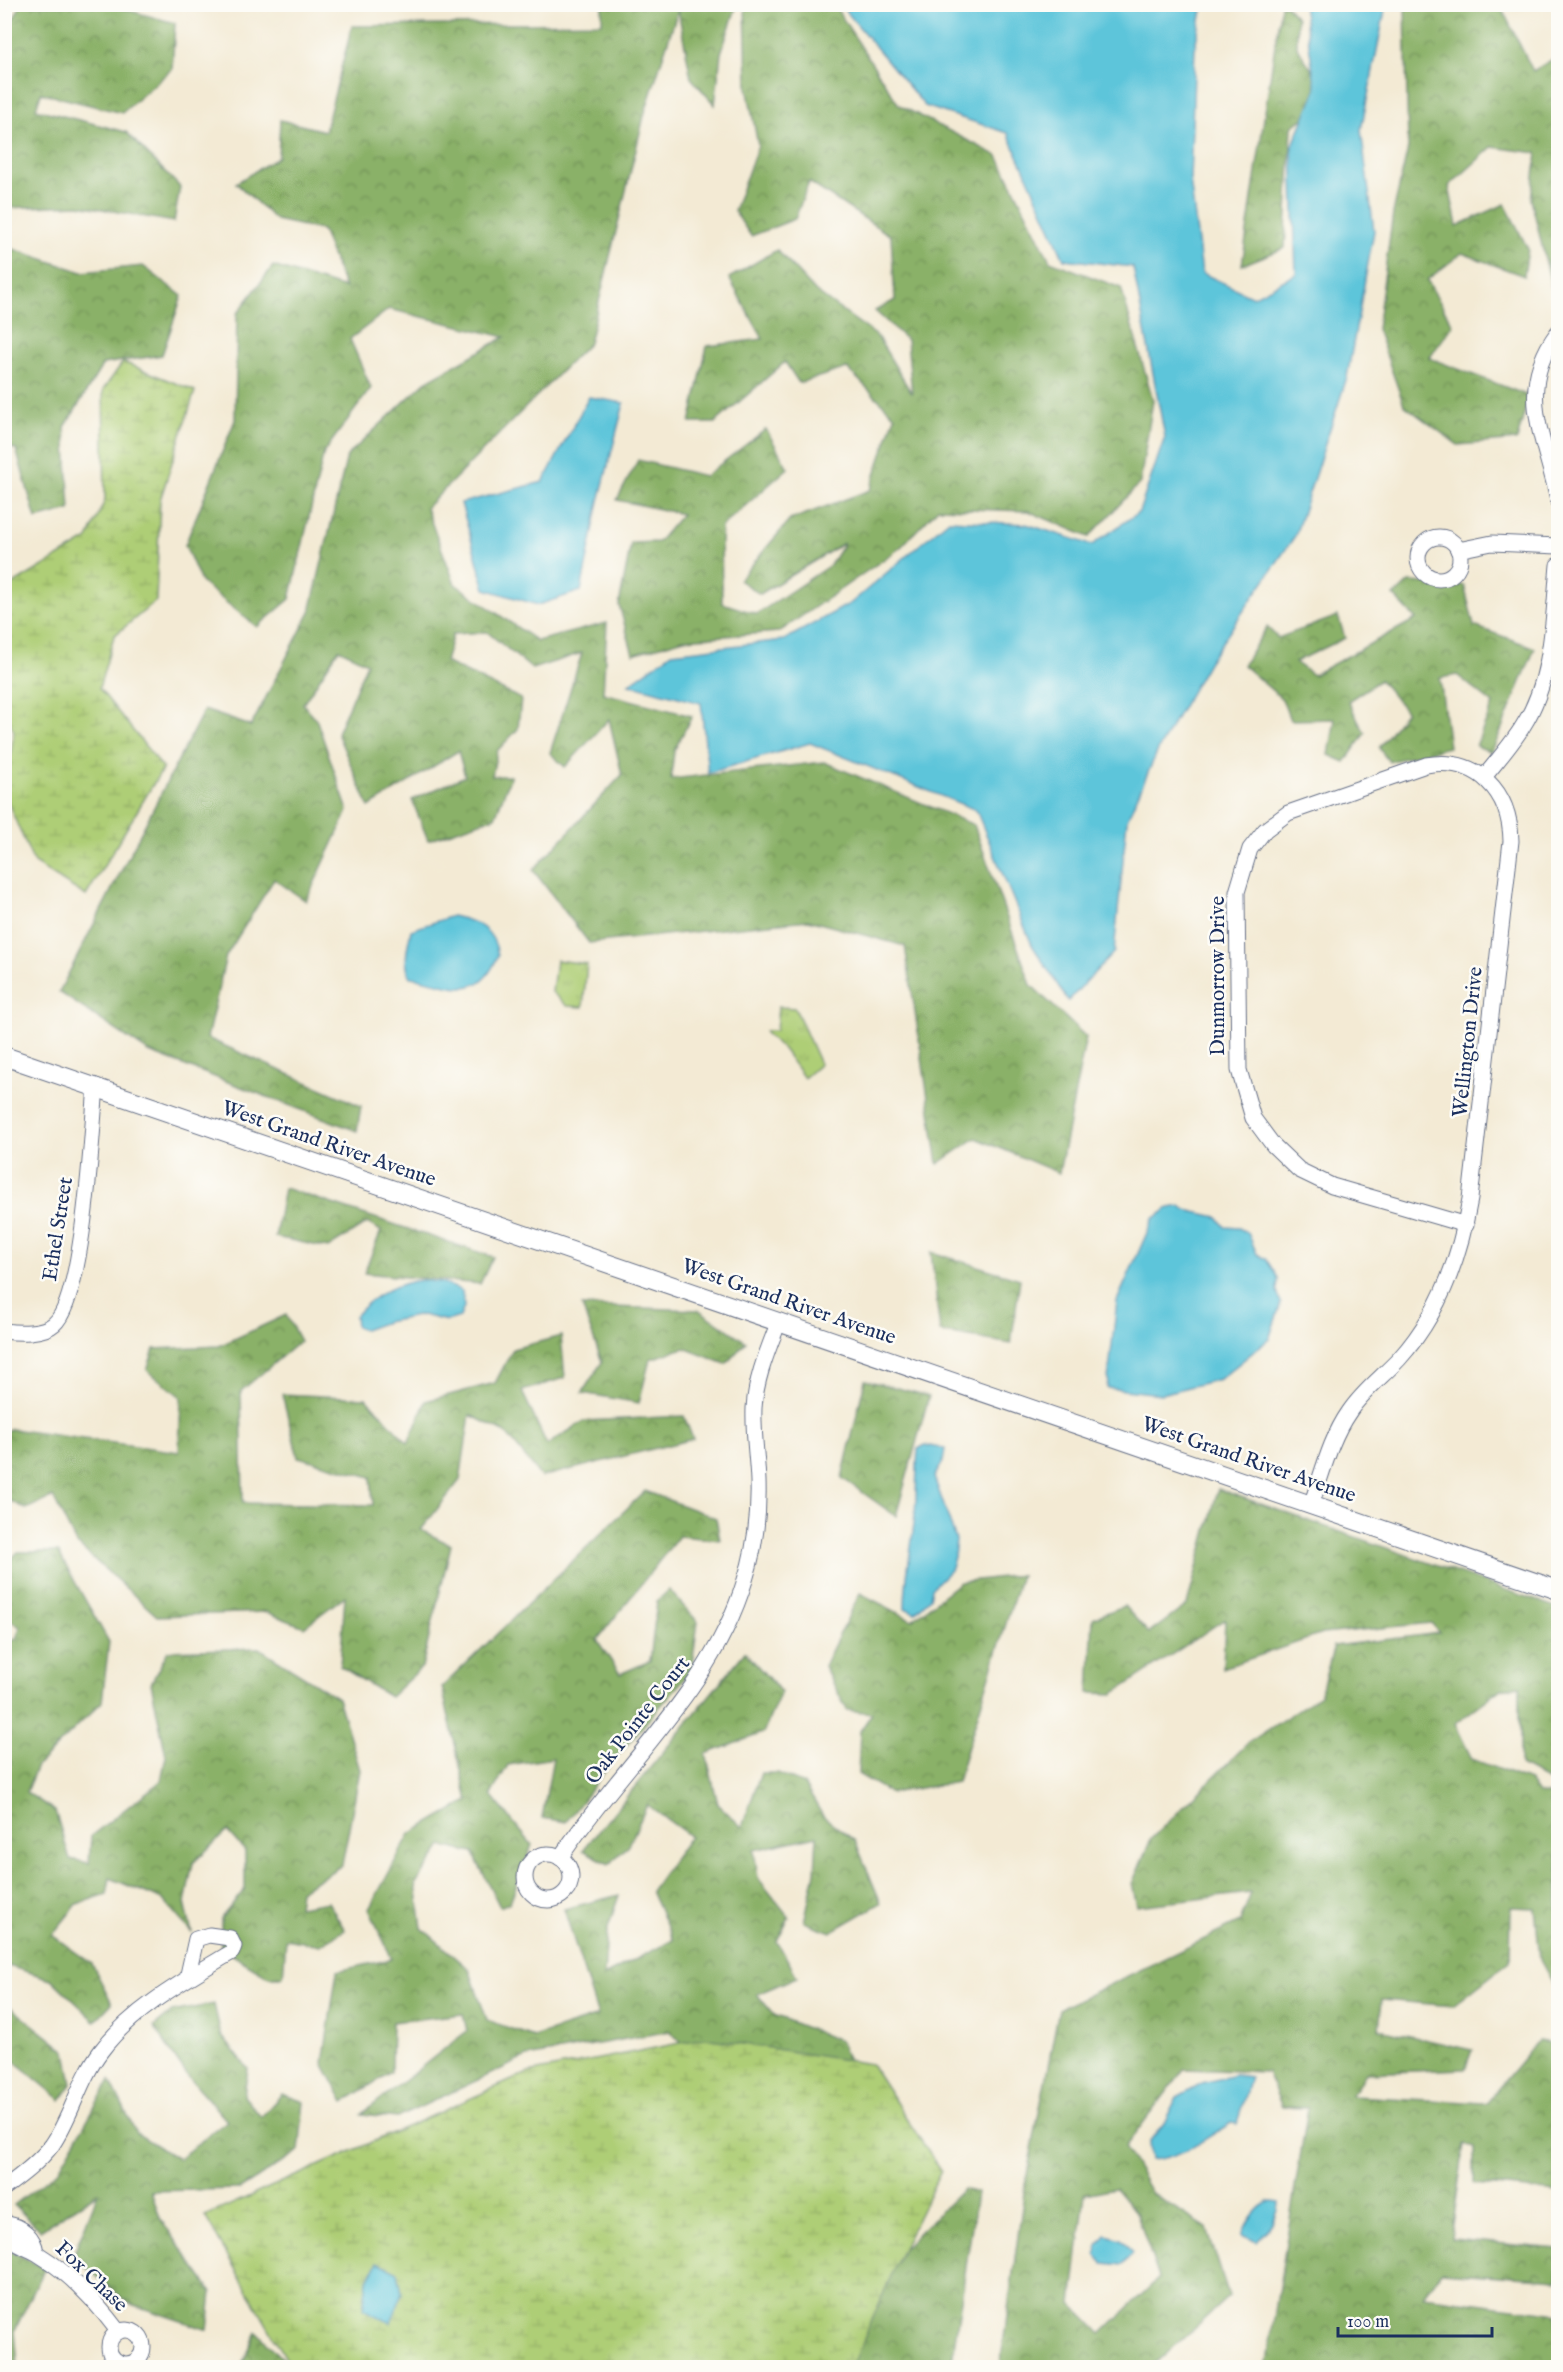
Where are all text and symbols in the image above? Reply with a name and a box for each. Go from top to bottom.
street label: Dunmorrow Drive [1205,896,1232,1056]
street label: Wellington Drive [1447,965,1490,1119]
street label: West Grand River Avenue [218,1095,440,1194]
street label: Ethel Street [37,1175,80,1283]
street label: West Grand River Avenue [678,1253,900,1352]
street label: West Grand River Avenue [1138,1411,1360,1510]
street label: Oak Pointe Court [580,1651,697,1791]
street label: Fox Chase [49,2236,133,2319]
scale bar [1338,2300,1492,2338]
text: 100 m [1347,2311,1389,2334]

